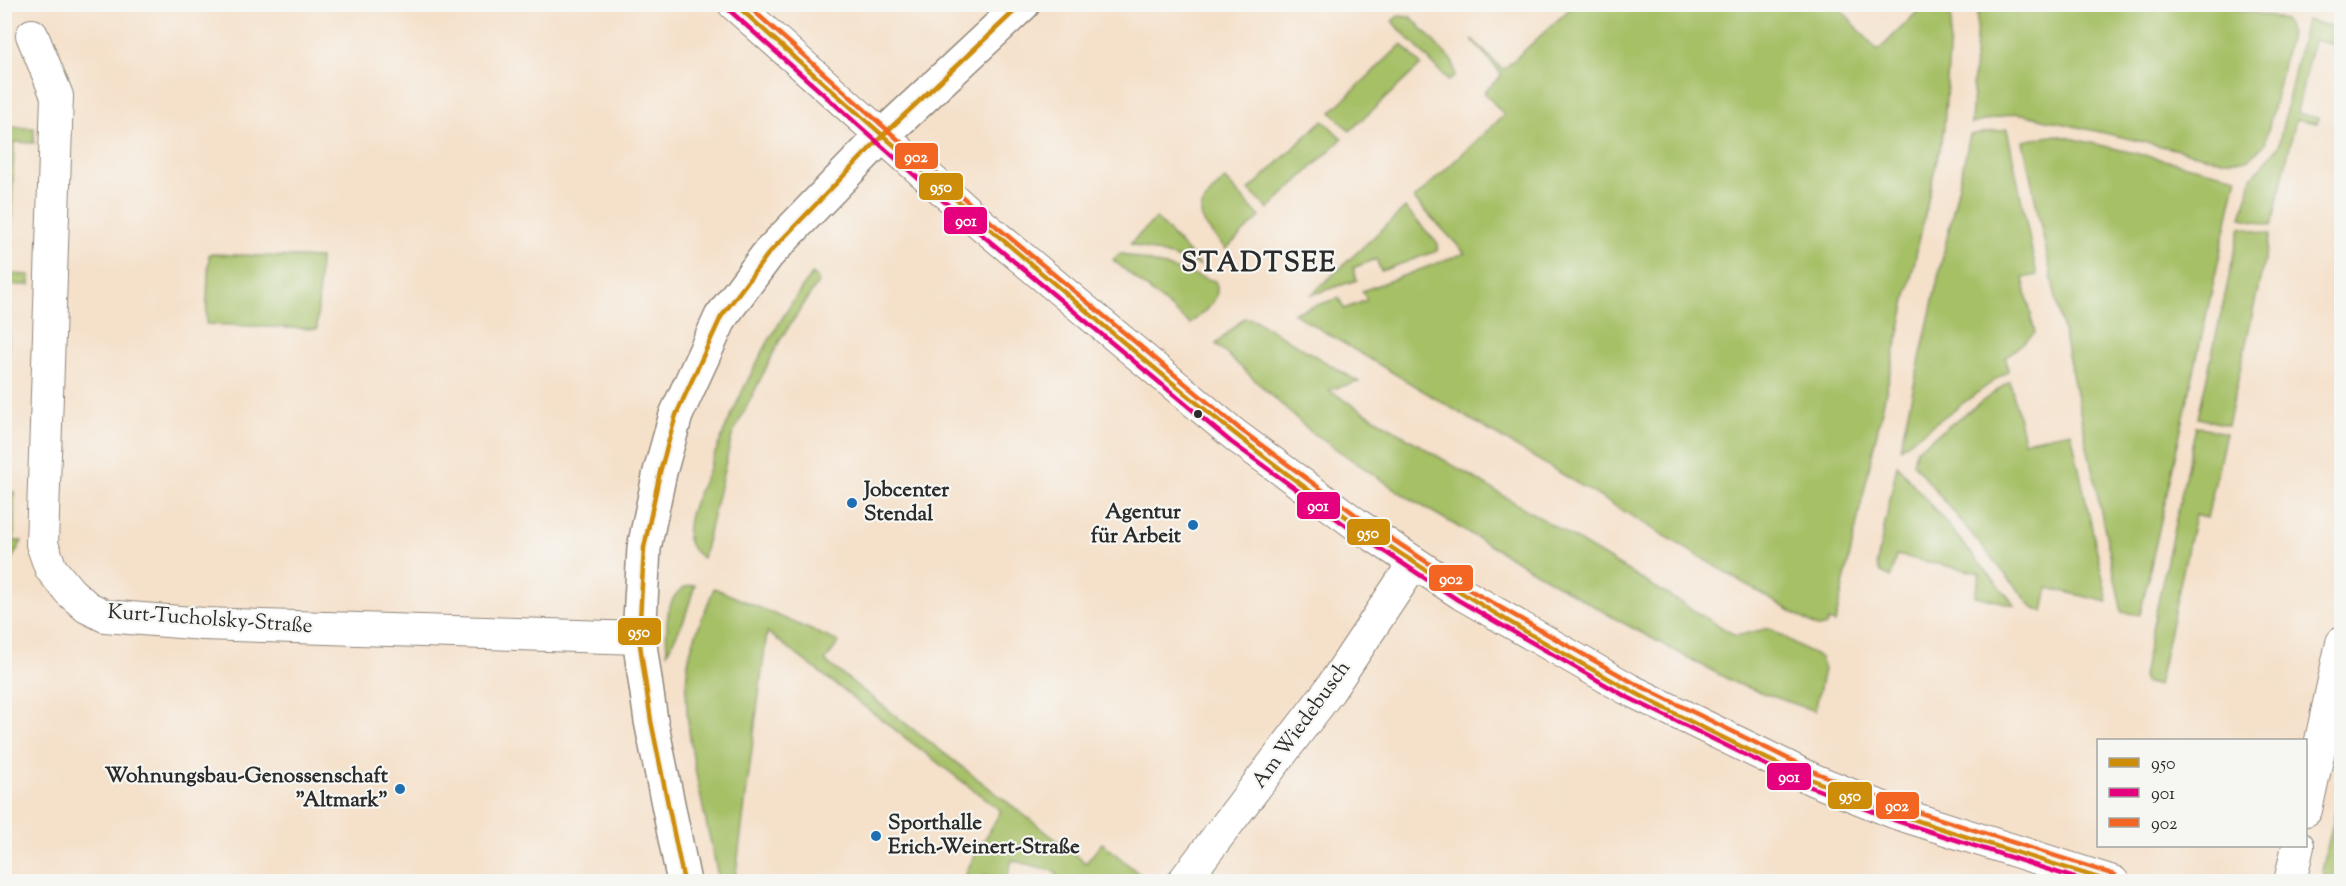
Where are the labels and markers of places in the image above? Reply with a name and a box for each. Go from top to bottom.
unlabelled marker [1192,408,1204,420]
place label: Jobcenter Stendal [862,476,949,530]
marker: Jobcenter Stendal [845,496,859,510]
place label: Agentur für Arbeit [1091,498,1182,552]
marker: Agentur für Arbeit [1186,518,1200,532]
place label: Wohnungsbau-Genossenschaft "Altmark" [105,762,389,816]
marker: Wohnungsbau-Genossenschaft "Altmark" [393,782,407,796]
place label: Sporthalle Erich-Weinert-Straße [888,809,1080,863]
marker: Sporthalle Erich-Weinert-Straße [869,829,883,843]

